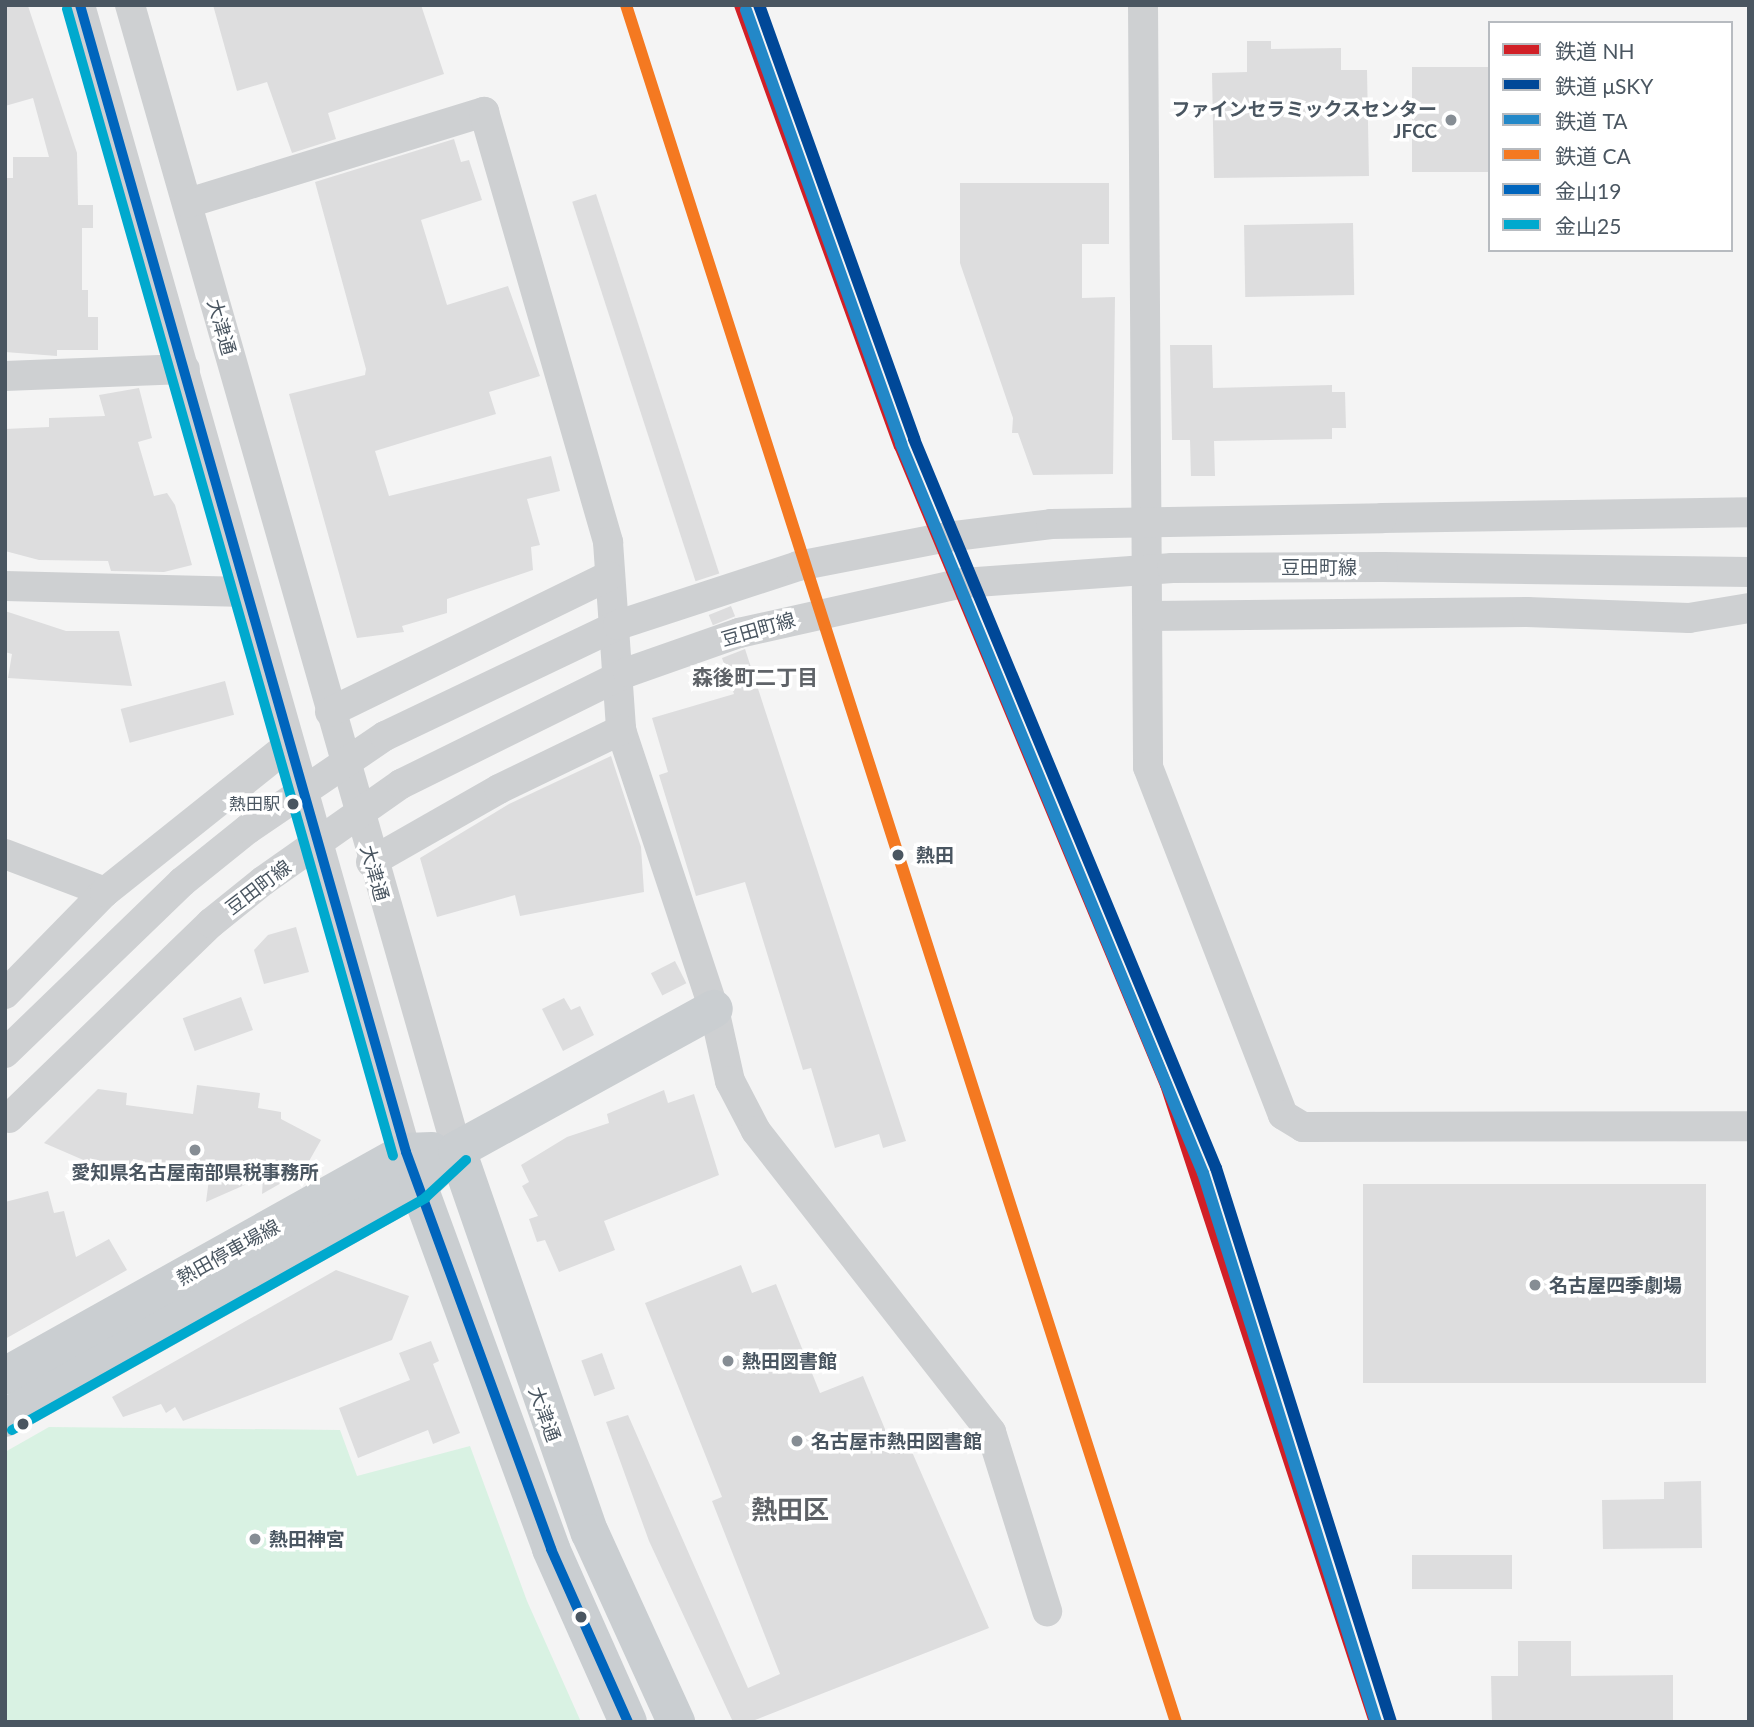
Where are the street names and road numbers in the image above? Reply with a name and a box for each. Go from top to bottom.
street label: 大津通 [203,296,241,358]
street label: 豆田町線 [1281,556,1357,578]
street label: 豆田町線 [718,608,798,650]
street label: 大津通 [356,842,394,904]
street label: 豆田町線 [221,855,295,919]
street label: 熱田停車場線 [173,1214,283,1290]
street label: 大津通 [525,1383,565,1445]

